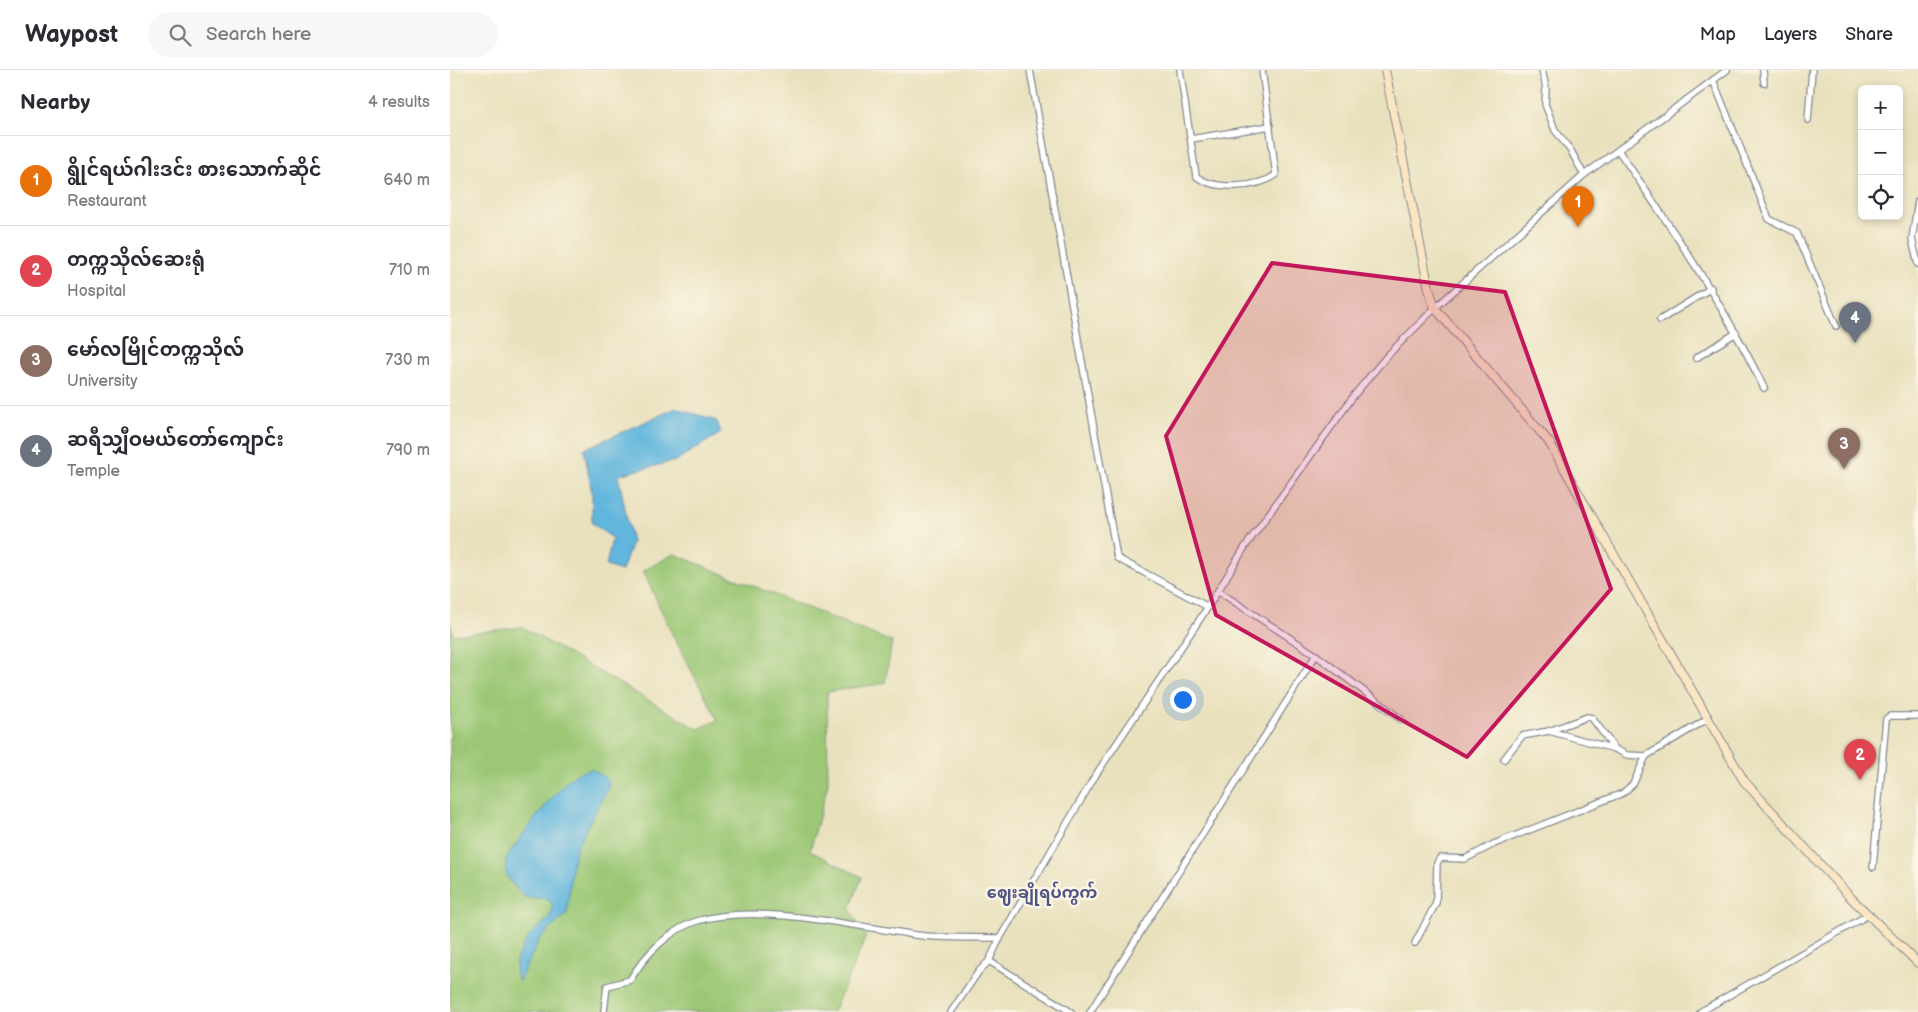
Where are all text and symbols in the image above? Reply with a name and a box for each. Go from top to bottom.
search box [148,12,498,57]
text: Waypost [25,20,118,49]
icon: search [166,21,194,49]
text: Search here [206,23,311,46]
text: Map [1700,24,1736,45]
text: Layers [1764,24,1817,45]
text: Share [1845,24,1893,45]
map controls [1858,85,1903,220]
button: + [1858,85,1903,130]
text: Nearby [20,90,90,115]
text: 4 results [368,93,430,112]
button: − [1858,130,1903,175]
text: ရွိုင်ရယ်ဂါးဒင်း စားသောက်ဆိုင် [67,159,322,182]
text: 1 [33,171,39,190]
text: 640 m [384,171,430,190]
button: locate [1858,175,1903,220]
pin: 1 [1562,186,1594,227]
text: Restaurant [67,192,147,211]
text: တက္ကသိုလ်ဆေးရုံ [67,249,205,272]
text: 2 [31,261,41,280]
text: 710 m [389,261,430,280]
text: Hospital [67,282,126,301]
pin: 4 [1839,302,1871,343]
text: မော်လမြိုင်တက္ကသိုလ် [67,339,244,362]
text: 3 [31,351,41,370]
text: 730 m [385,351,430,370]
text: University [67,372,138,391]
pin: 3 [1828,428,1860,469]
text: ဆရီသျှီဝမယ်တော်ကျောင်း [67,429,284,452]
text: 4 [31,441,41,460]
text: 790 m [386,441,430,460]
text: Temple [67,462,120,481]
your location [1170,687,1196,713]
pin: 2 [1844,739,1876,780]
district label: ဈေးချိုရပ်ကွက် [987,881,1097,906]

